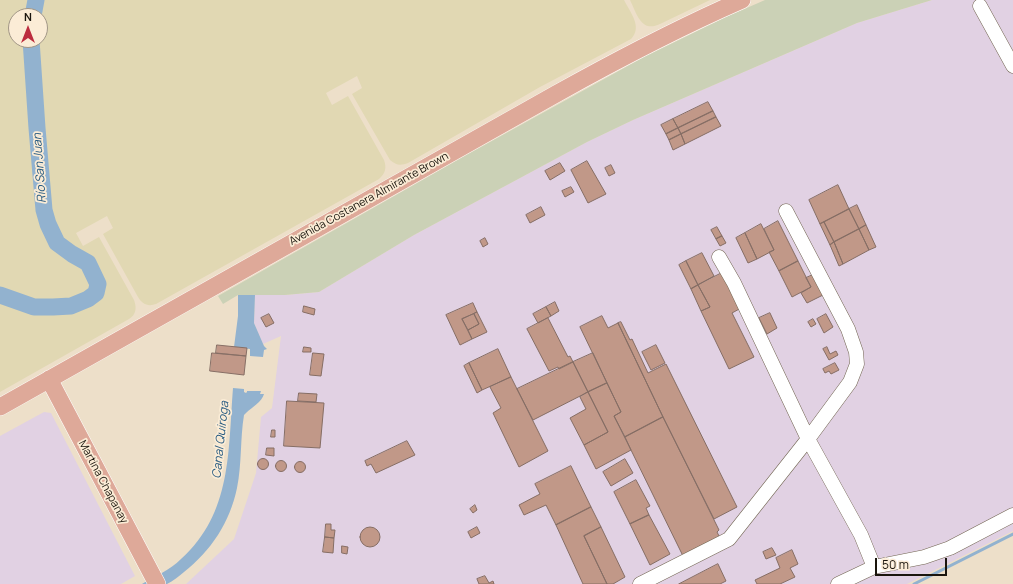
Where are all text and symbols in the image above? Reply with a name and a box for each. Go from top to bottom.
north arrow [8,8,48,48]
text: N [24,9,32,24]
water label: Río San Juan [30,133,50,203]
street label: Avenida Costanera Almirante Brown [287,150,451,248]
water label: Canal Quiroga [210,400,232,480]
street label: Martina Chapanay [75,438,131,526]
scale bar [877,550,949,576]
text: 50 m [882,556,909,573]

